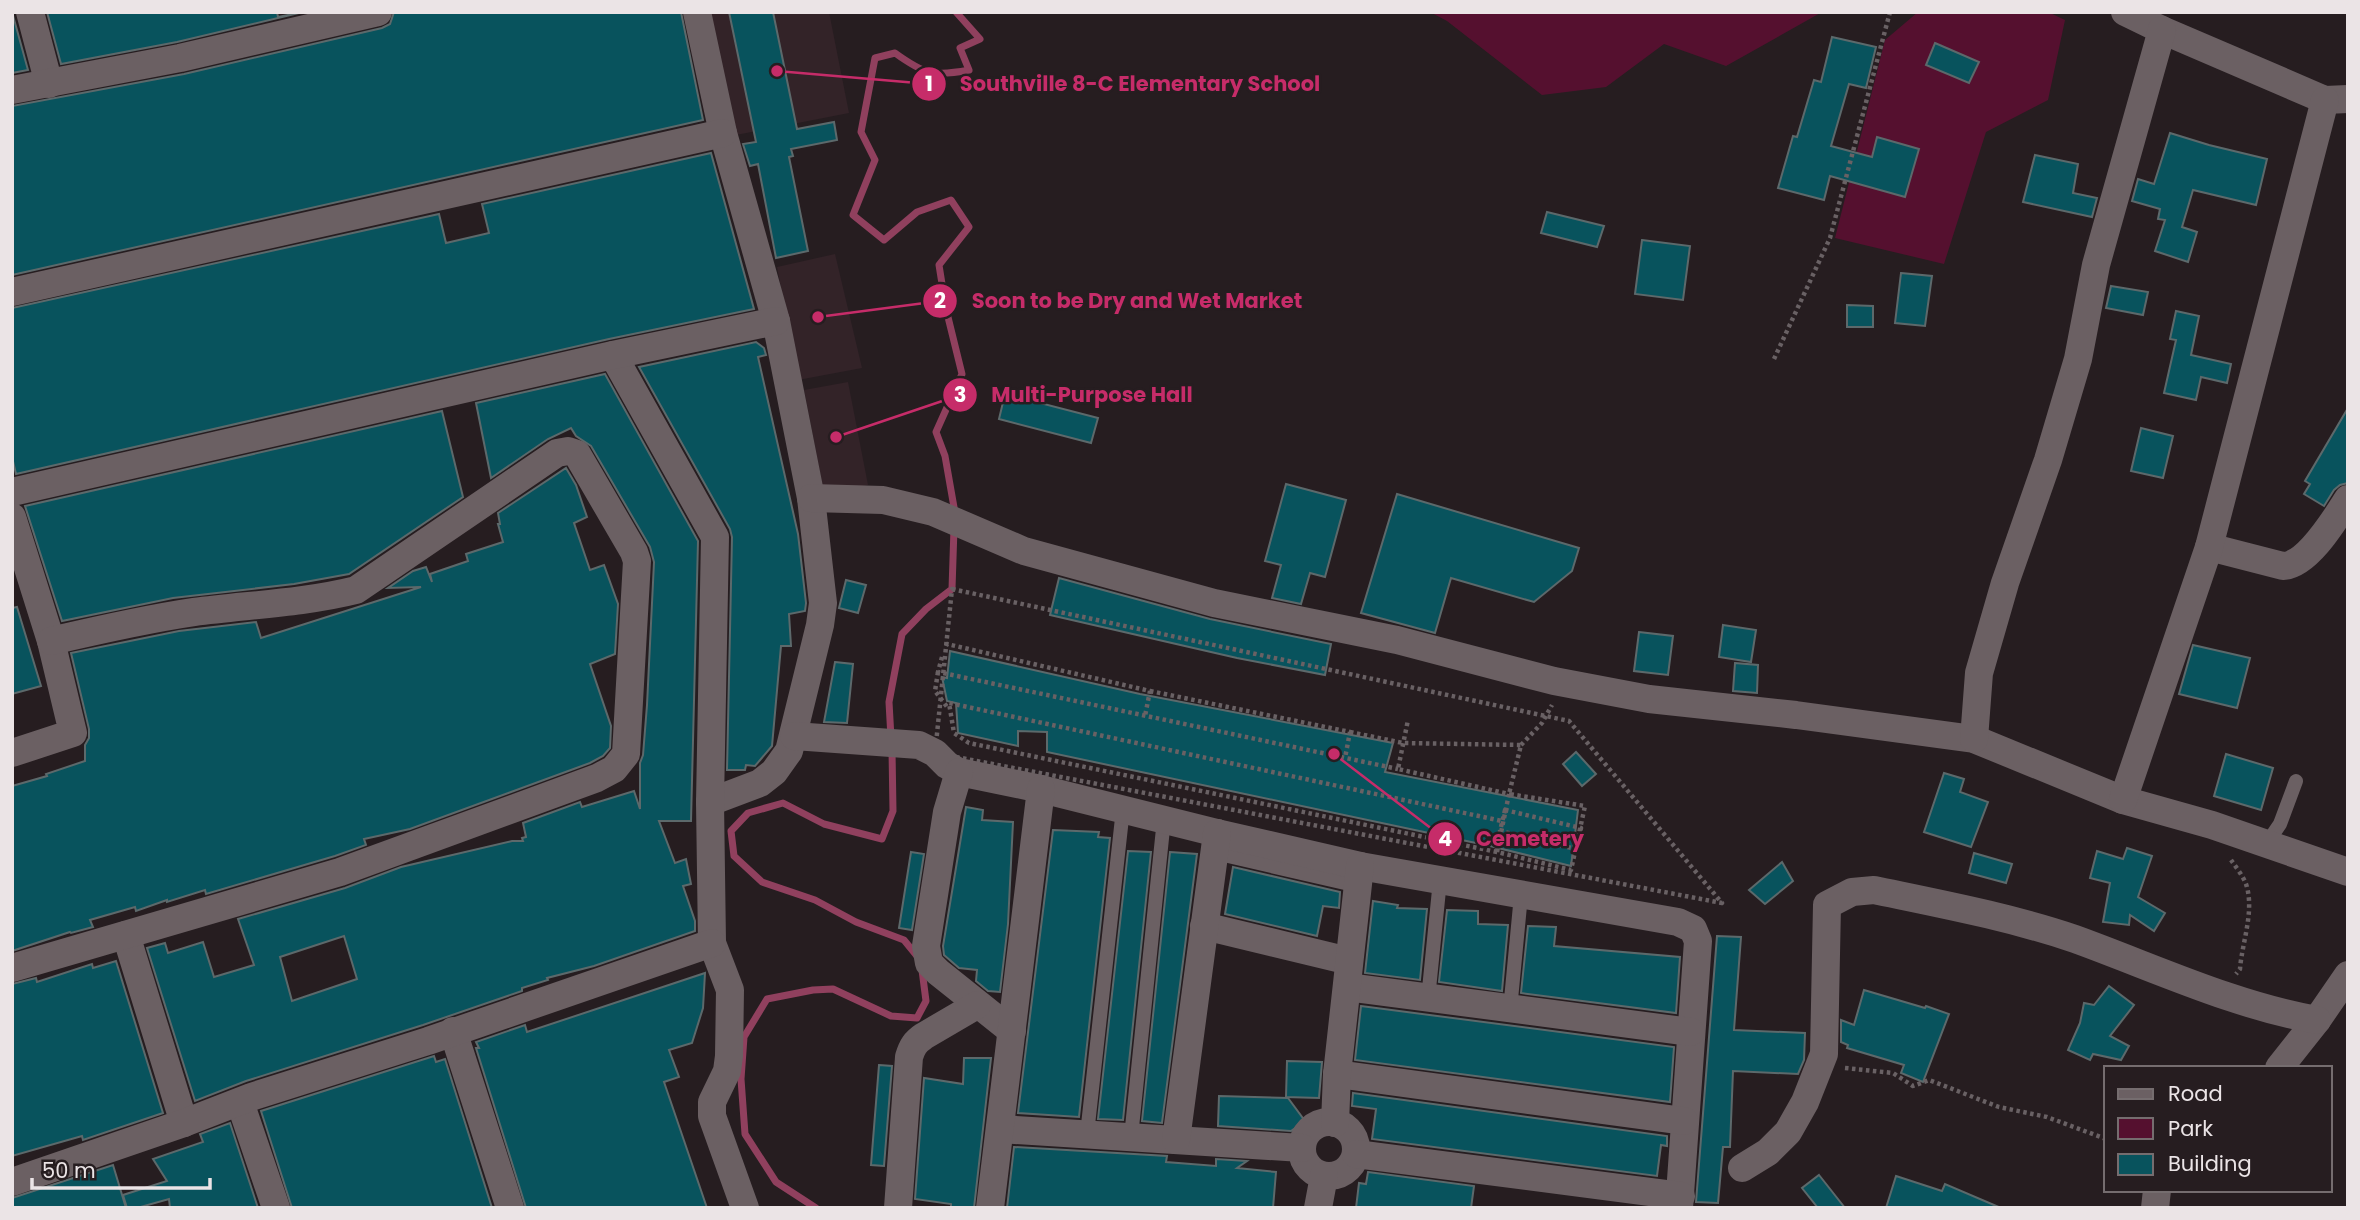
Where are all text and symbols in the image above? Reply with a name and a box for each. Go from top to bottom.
callout: Southville 8-C Elementary School [911,63,1335,105]
text: 1 [925,69,933,98]
text: Southville 8-C Elementary School [960,69,1320,98]
callout: Soon to be Dry and Wet Market [923,280,1316,322]
text: 2 [934,286,946,315]
text: Soon to be Dry and Wet Market [972,286,1302,315]
callout: Multi-Purpose Hall [942,374,1207,416]
text: 3 [954,380,966,409]
text: Multi-Purpose Hall [991,380,1193,409]
callout: Cemetery [1428,818,1598,860]
text: 4 [1438,824,1452,853]
text: Cemetery [1476,824,1585,853]
legend [2104,1066,2332,1192]
text: Road [2168,1079,2223,1108]
text: Park [2168,1114,2213,1143]
scale bar [32,1146,210,1190]
text: Building [2168,1149,2252,1178]
text: 50 m [42,1156,96,1185]

